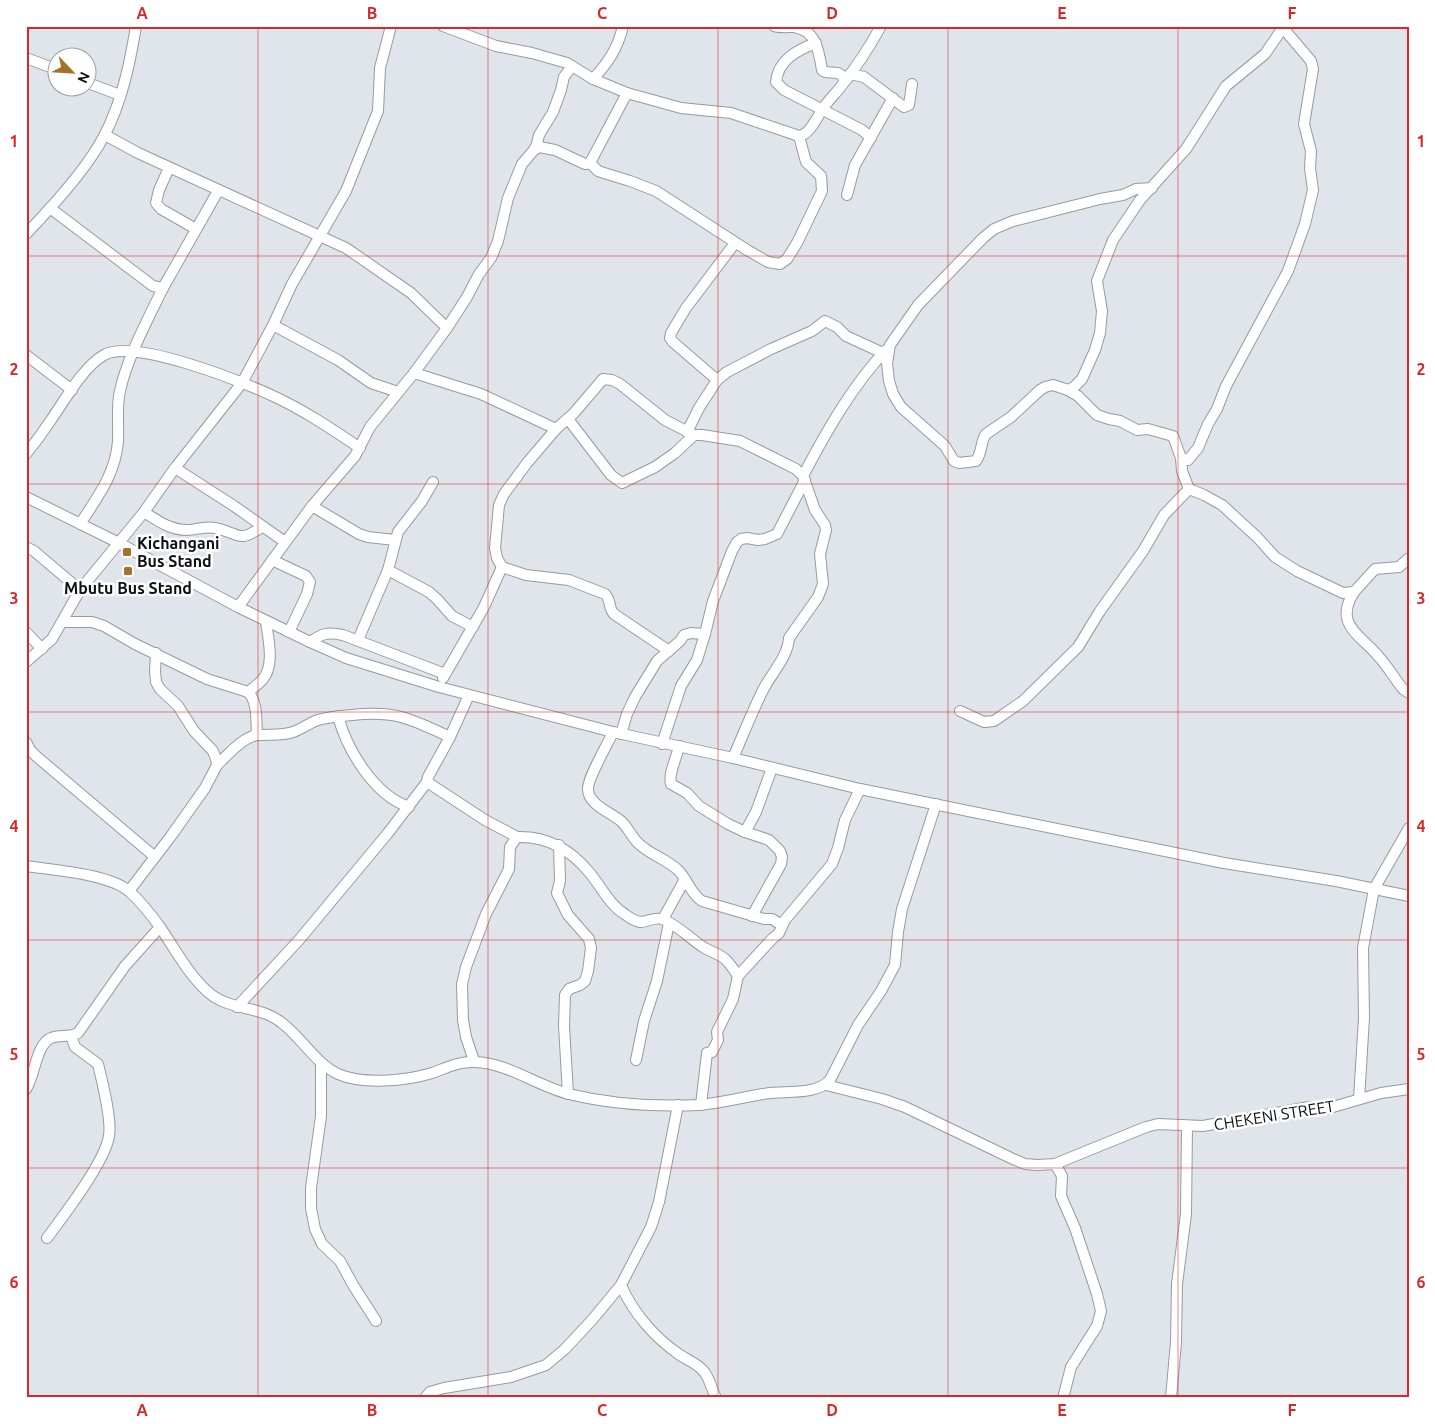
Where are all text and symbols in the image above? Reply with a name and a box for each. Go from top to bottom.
text: A [136,4,148,22]
text: B [367,4,377,22]
text: C [597,4,607,22]
text: D [826,4,838,22]
text: E [1057,4,1067,22]
text: F [1288,4,1297,22]
north arrow [48,48,98,98]
text: N [74,69,93,86]
text: 1 [9,132,19,150]
text: 1 [1416,132,1426,150]
text: 2 [9,360,19,378]
text: 2 [1416,360,1426,378]
place label: Kichangani Bus Stand [137,534,219,570]
marker: Kichangani Bus Stand [121,546,133,558]
marker: Mbutu Bus Stand [122,565,134,577]
place label: Mbutu Bus Stand [64,579,192,597]
text: 3 [9,589,19,607]
text: 3 [1416,589,1426,607]
text: 4 [9,817,19,835]
text: 4 [1416,817,1426,835]
text: 5 [9,1045,19,1063]
text: 5 [1416,1045,1426,1063]
street label: CHEKENI STREET [1212,1097,1336,1133]
text: 6 [9,1273,19,1291]
text: 6 [1416,1273,1426,1291]
text: A [136,1401,148,1419]
text: B [367,1401,377,1419]
text: C [597,1401,607,1419]
text: D [826,1401,838,1419]
text: E [1057,1401,1067,1419]
text: F [1288,1401,1297,1419]

